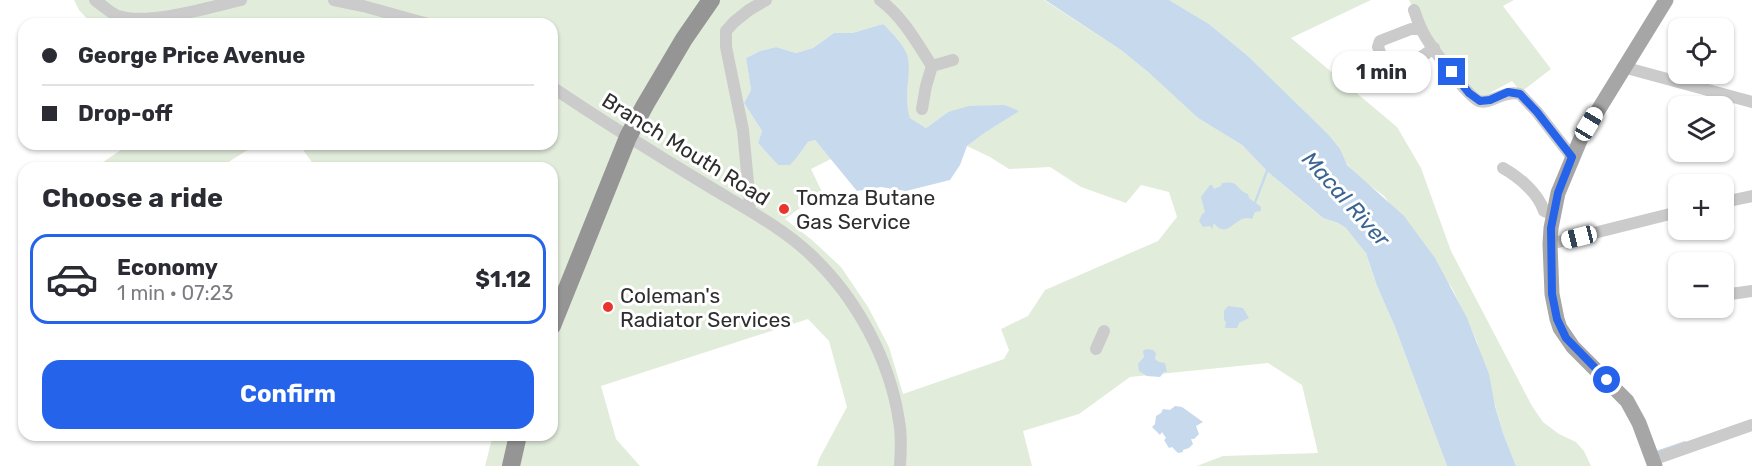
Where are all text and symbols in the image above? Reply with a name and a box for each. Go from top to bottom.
map controls [1668,18,1734,318]
button: locate [1668,18,1734,84]
text: George Price Avenue [78,42,305,69]
callout: 1 min [1332,51,1431,93]
route end [1438,58,1465,85]
text: 1 min [1356,60,1407,84]
street label: Branch Mouth Road [598,87,774,211]
button: layers [1668,96,1734,162]
text: Drop-off [78,100,173,127]
car [1572,104,1606,144]
water label: Macal River [1296,146,1397,253]
button: + [1668,174,1734,240]
text: Choose a ride [42,182,223,214]
place label: Tomza Butane Gas Service [796,185,935,234]
marker: Tomza Butane Gas Service [777,202,791,216]
car [1559,224,1599,250]
icon: car [45,252,99,306]
button: − [1668,252,1734,318]
text: Economy [117,254,218,281]
text: $1.12 [475,266,531,293]
text: 1 min · 07:23 [117,281,233,305]
place label: Coleman's Radiator Services [620,283,791,332]
marker: Coleman's Radiator Services [601,300,615,314]
button: Confirm [42,360,534,429]
route start [1593,366,1620,393]

